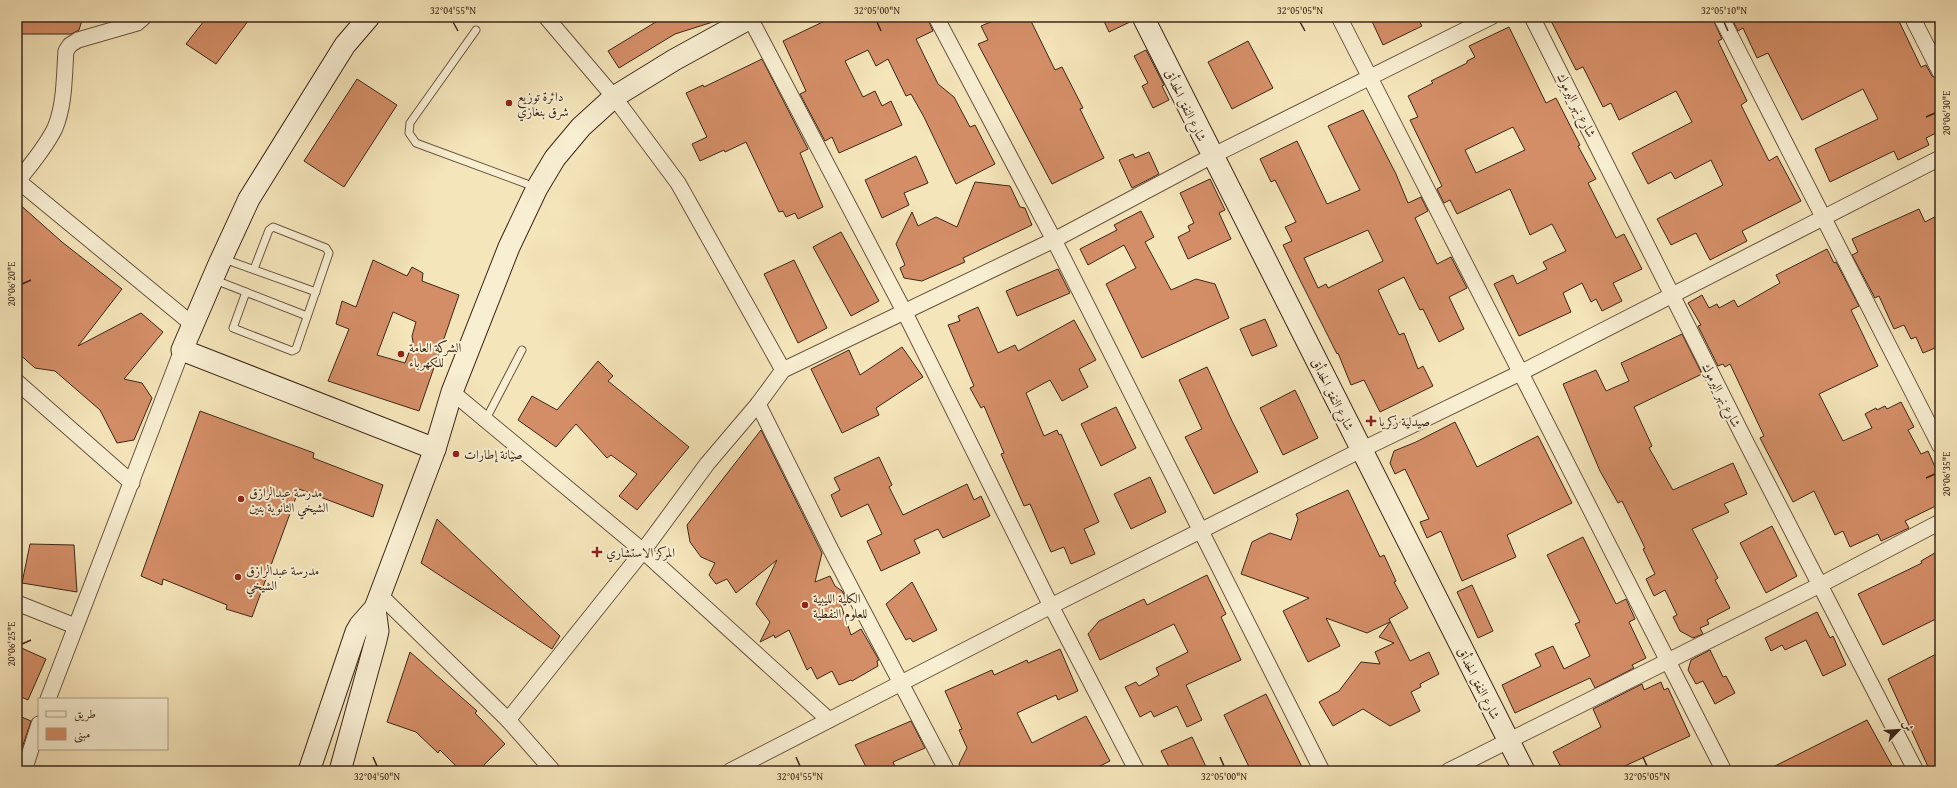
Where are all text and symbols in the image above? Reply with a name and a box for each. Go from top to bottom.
text: 32°04'55"N [430,3,476,18]
text: 32°05'00"N [854,3,900,18]
text: 32°05'05"N [1277,3,1323,18]
text: 32°05'10"N [1701,3,1747,18]
street label: شارع النفق الحدأق [1158,66,1211,146]
street label: شارع نهر اليرموك [1550,70,1601,142]
place label: دائرة توزيع شرق بنغازي [517,87,569,122]
text: 20°06'30"E [1939,91,1954,135]
marker: دائرة توزيع شرق بنغازي [504,98,514,108]
text: 20°06'20"E [4,262,19,306]
place label: الشركة العامة للكهرباء [409,338,461,372]
marker: الشركة العامة للكهرباء [396,349,406,359]
street label: شارع النفق الحدأق [1304,355,1359,434]
street label: شارع نهر اليرموك [1695,360,1746,432]
place label: صيدلية زكريا [1379,412,1430,431]
marker: صيدلية زكريا [1366,416,1376,426]
place label: صيانة إطارات [464,445,523,464]
marker: صيانة إطارات [451,449,461,459]
text: 20°06'35"E [1939,452,1954,496]
place label: مدرسة عبدالرازق الشيخي الثانوية بنين [249,483,329,520]
marker: مدرسة عبدالرازق الشيخي الثانوية بنين [236,494,246,504]
place label: المركز الاستشاري [606,543,675,563]
marker: المركز الاستشاري [591,546,603,558]
place label: مدرسة عبدالرازق الشيخي [246,561,319,598]
marker: مدرسة عبدالرازق الشيخي [233,572,243,582]
place label: الكلية الليبية للعلوم النفطية [813,589,867,625]
marker: الكلية الليبية للعلوم النفطية [800,600,810,610]
text: 20°06'25"E [4,622,19,666]
street label: شارع النفق الحدأق [1450,644,1505,723]
legend [38,698,168,750]
text: طريق [74,705,96,722]
north arrow [1879,710,1919,750]
text: ش [1899,717,1918,734]
text: مبنى [74,725,90,743]
text: 32°04'50"N [354,769,400,784]
text: 32°04'55"N [777,769,823,784]
text: 32°05'00"N [1201,769,1247,784]
text: 32°05'05"N [1624,769,1670,784]

